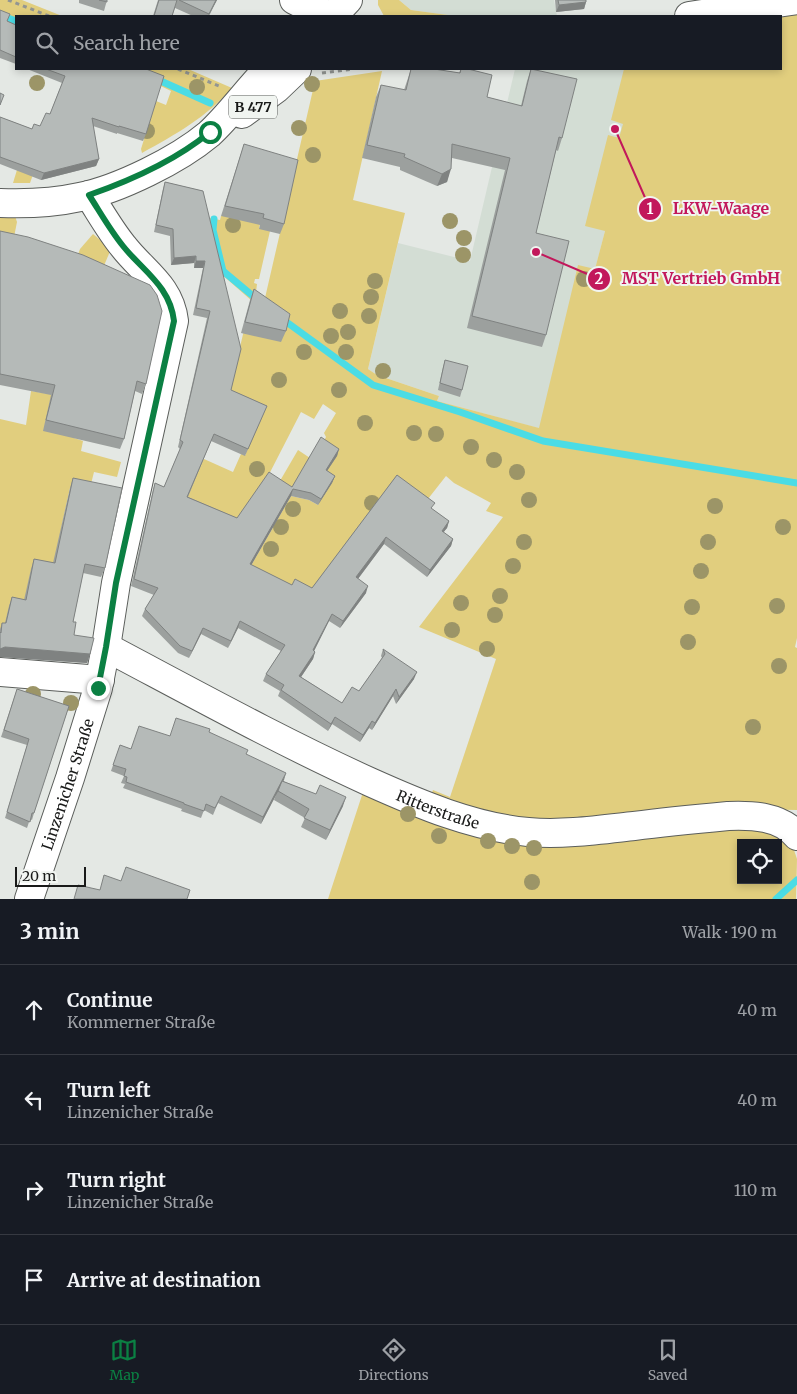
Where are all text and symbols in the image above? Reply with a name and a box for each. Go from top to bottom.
search box [15,15,782,70]
icon: search [33,29,61,57]
text: Search here [73,31,180,55]
road number: B 477 [229,95,277,118]
route start [199,121,222,144]
callout: LKW-Waage [638,193,779,224]
text: LKW-Waage [673,198,770,218]
text: 1 [647,199,654,218]
callout: MST Vertrieb GmbH [586,263,790,294]
text: MST Vertrieb GmbH [622,268,780,288]
text: 2 [595,269,604,288]
route end [87,677,110,700]
street label: Linzenicher Straße [37,716,98,852]
street label: Ritterstraße [394,785,482,832]
map controls [737,839,782,884]
button: locate [737,839,782,884]
scale bar [15,864,86,887]
text: 20 m [22,867,56,885]
text: 3 min [20,918,79,945]
text: Walk · 190 m [682,922,777,942]
text: Continue [67,988,153,1012]
icon: ahead [20,996,48,1024]
text: 40 m [737,1000,777,1020]
text: Kommerner Straße [67,1012,215,1032]
text: Turn left [67,1078,151,1102]
icon: left [20,1086,48,1114]
text: 40 m [737,1090,777,1110]
text: Linzenicher Straße [67,1102,213,1122]
text: Turn right [67,1168,166,1192]
icon: right [20,1176,48,1204]
text: 110 m [734,1180,777,1200]
text: Linzenicher Straße [67,1192,213,1212]
icon: arrive [20,1266,48,1294]
text: Arrive at destination [67,1268,261,1292]
tab: Map [110,1336,139,1384]
tab: Directions [359,1336,429,1384]
tab: Saved [648,1336,687,1384]

